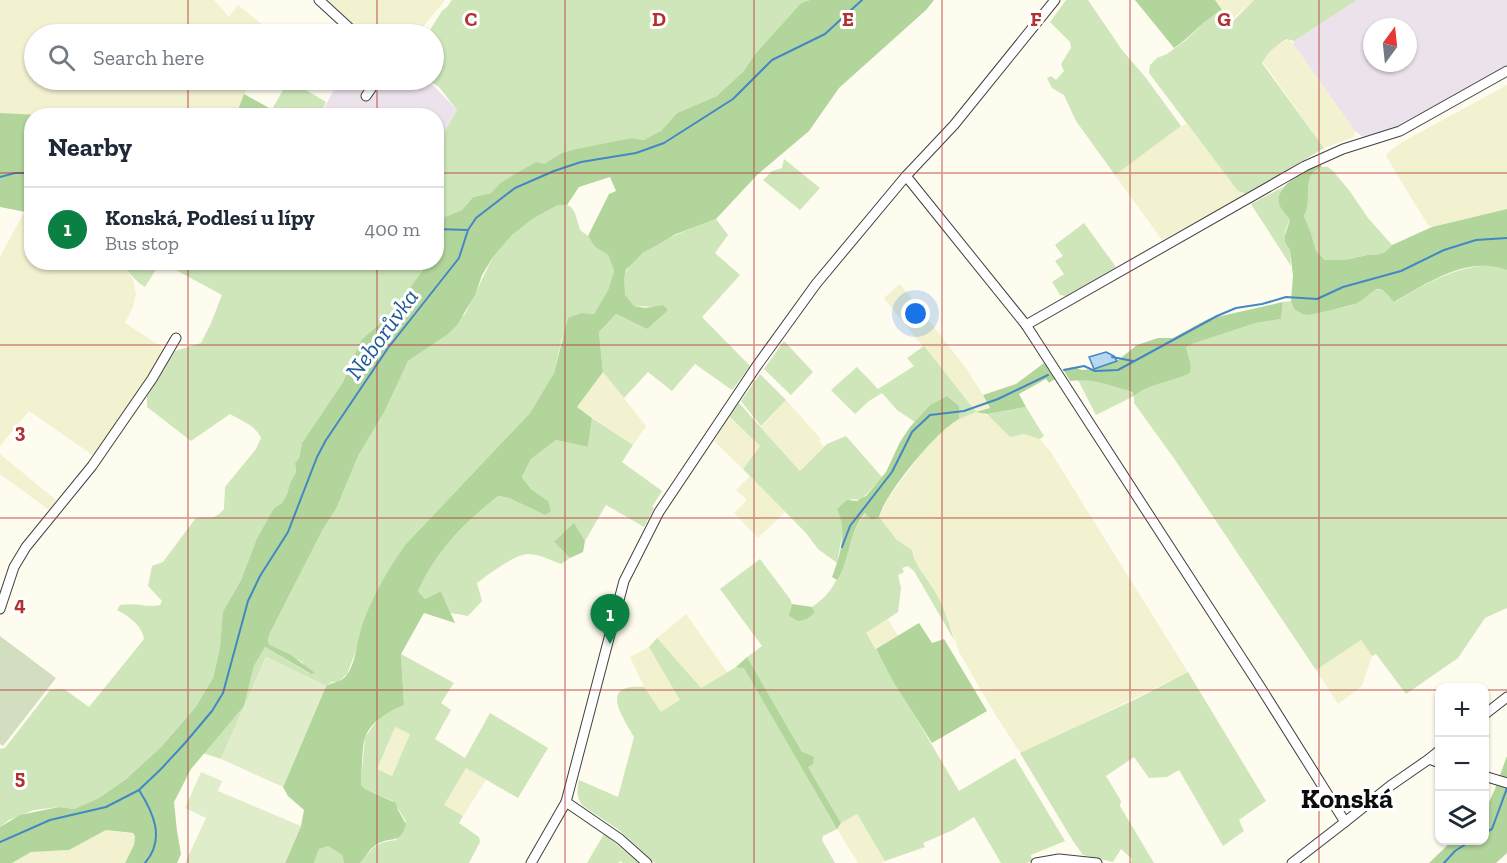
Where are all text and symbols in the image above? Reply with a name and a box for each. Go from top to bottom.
text: C [465,7,478,31]
text: D [652,7,666,31]
text: E [842,7,854,31]
text: F [1030,7,1042,31]
text: G [1217,7,1231,31]
north arrow [1363,18,1417,72]
search box [24,24,444,90]
icon: search [45,41,78,74]
text: Search here [93,44,204,71]
text: Nearby [48,131,132,163]
text: Konská, Podlesí u lípy [105,204,315,231]
text: 1 [63,217,72,241]
text: 400 m [364,217,420,241]
text: Bus stop [105,231,179,255]
water label: Neborůvka [339,283,424,385]
your location [901,299,930,328]
text: 3 [15,419,26,443]
text: 4 [14,592,26,616]
pin: 1 [590,594,630,644]
map controls [1435,683,1489,845]
button: + [1435,683,1489,737]
button: − [1435,737,1489,791]
text: 5 [15,765,25,789]
district label: Konská [1301,782,1393,815]
button: layers [1435,791,1489,845]

